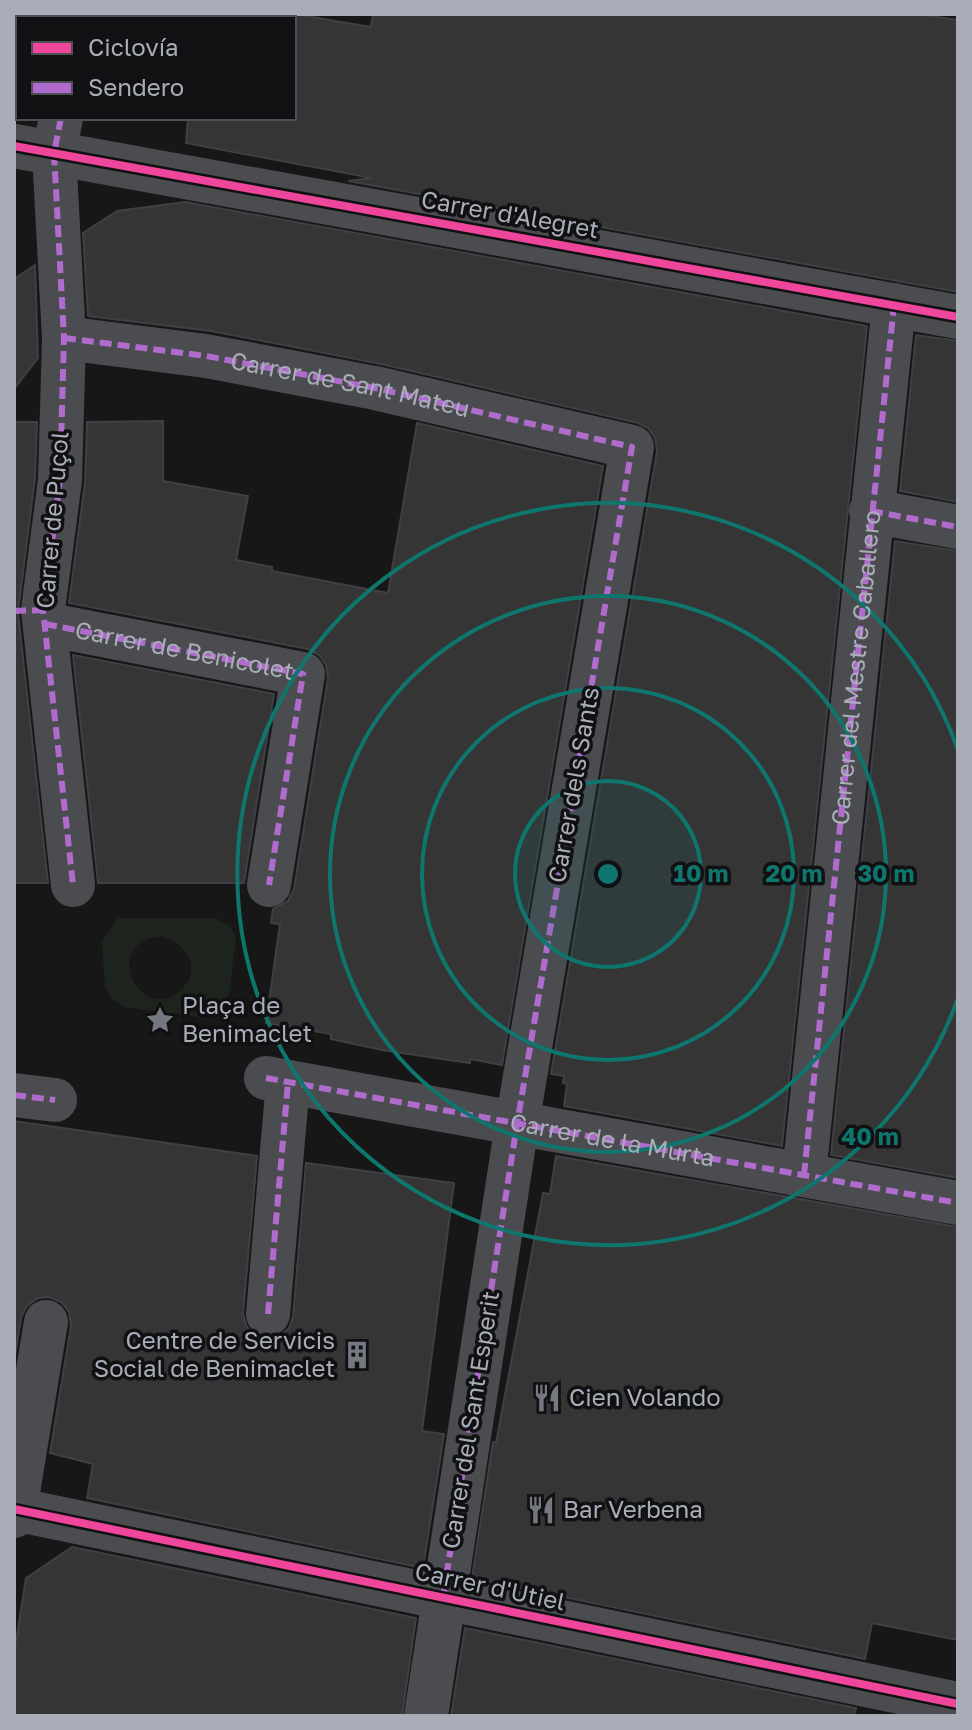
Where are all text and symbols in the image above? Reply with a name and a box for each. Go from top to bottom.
legend [16,16,296,120]
text: Ciclovía [88,32,179,61]
text: Sendero [88,72,184,101]
street label: Carrer d'Alegret [419,184,601,243]
street label: Carrer de Sant Mateu [228,345,473,422]
street label: Carrer de Puçol [29,430,74,610]
street label: Carrer del Mestre Caballero [824,508,886,827]
street label: Carrer de Benicolet [73,614,296,685]
street label: Carrer dels Sants [541,684,604,885]
text: 10 m [674,858,728,887]
text: 20 m [765,858,823,887]
text: 30 m [857,858,915,887]
centre of rings [594,860,622,888]
place label: Plaça de Benimaclet [182,990,312,1047]
place icon: Plaça de Benimaclet [145,1005,175,1035]
street label: Carrer de la Murta [508,1106,717,1172]
text: 40 m [841,1121,899,1150]
street label: Carrer del Sant Esperit [435,1289,504,1551]
place label: Centre de Servicis Social de Benimaclet [94,1325,335,1382]
building icon: Centre de Servicis Social de Benimaclet [342,1340,372,1370]
place label: Cien Volando [569,1382,721,1411]
restaurant icon: Cien Volando [532,1383,562,1413]
place label: Bar Verbena [563,1494,703,1523]
restaurant icon: Bar Verbena [526,1495,556,1525]
street label: Carrer d'Utiel [413,1555,568,1616]

